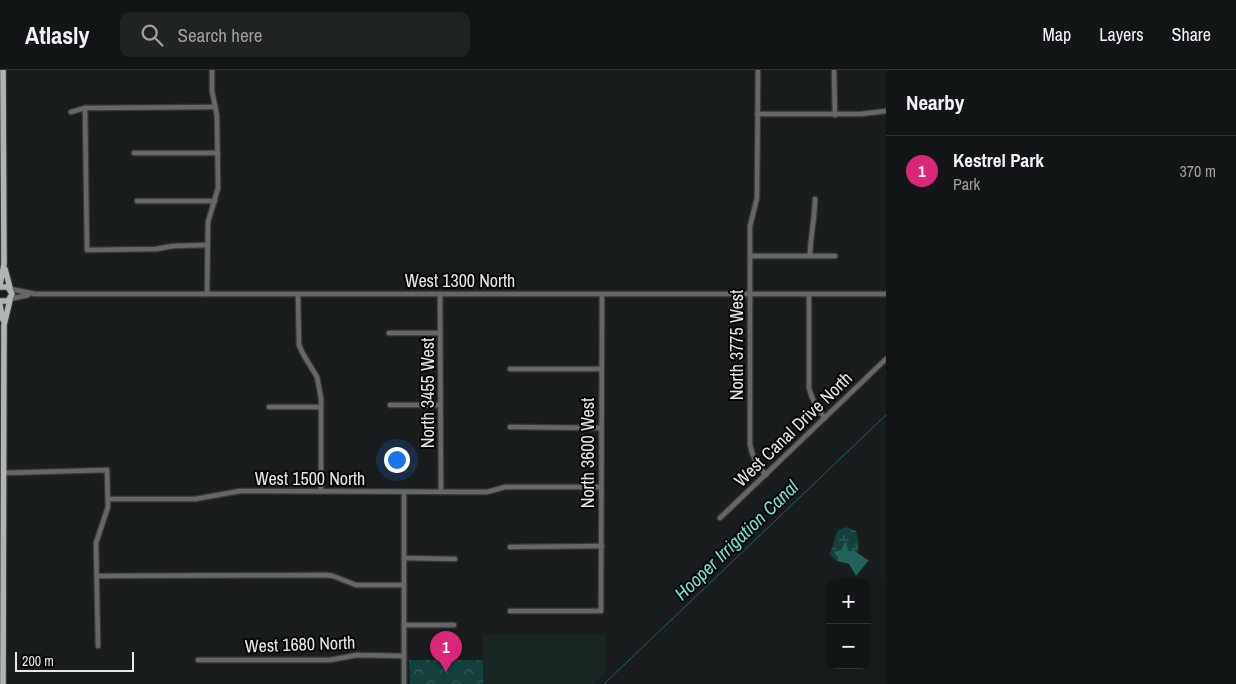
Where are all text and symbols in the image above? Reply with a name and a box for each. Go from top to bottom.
search box [120,12,470,57]
text: Atlasly [25,19,90,51]
icon: search [138,21,166,49]
text: Search here [178,22,262,48]
text: Map [1043,22,1071,47]
text: Layers [1099,22,1144,47]
text: Share [1172,22,1211,47]
text: Nearby [906,88,964,117]
text: Kestrel Park [953,147,1044,173]
text: 1 [918,160,926,182]
text: 370 m [1180,160,1216,182]
text: Park [953,173,980,195]
street label: West 1300 North [405,268,515,293]
street label: North 3775 West [724,290,749,400]
street label: North 3455 West [415,338,440,448]
street label: West Canal Drive North [728,366,858,492]
street label: North 3600 West [575,398,600,508]
your location [384,447,410,473]
street label: West 1500 North [255,466,365,491]
water label: Hooper Irrigation Canal [668,474,804,606]
map controls [826,579,871,669]
button: + [826,579,871,624]
button: − [826,624,871,669]
street label: West 1680 North [244,630,356,658]
pin: 1 [430,631,462,672]
scale bar [15,649,134,672]
text: 200 m [22,652,54,670]

